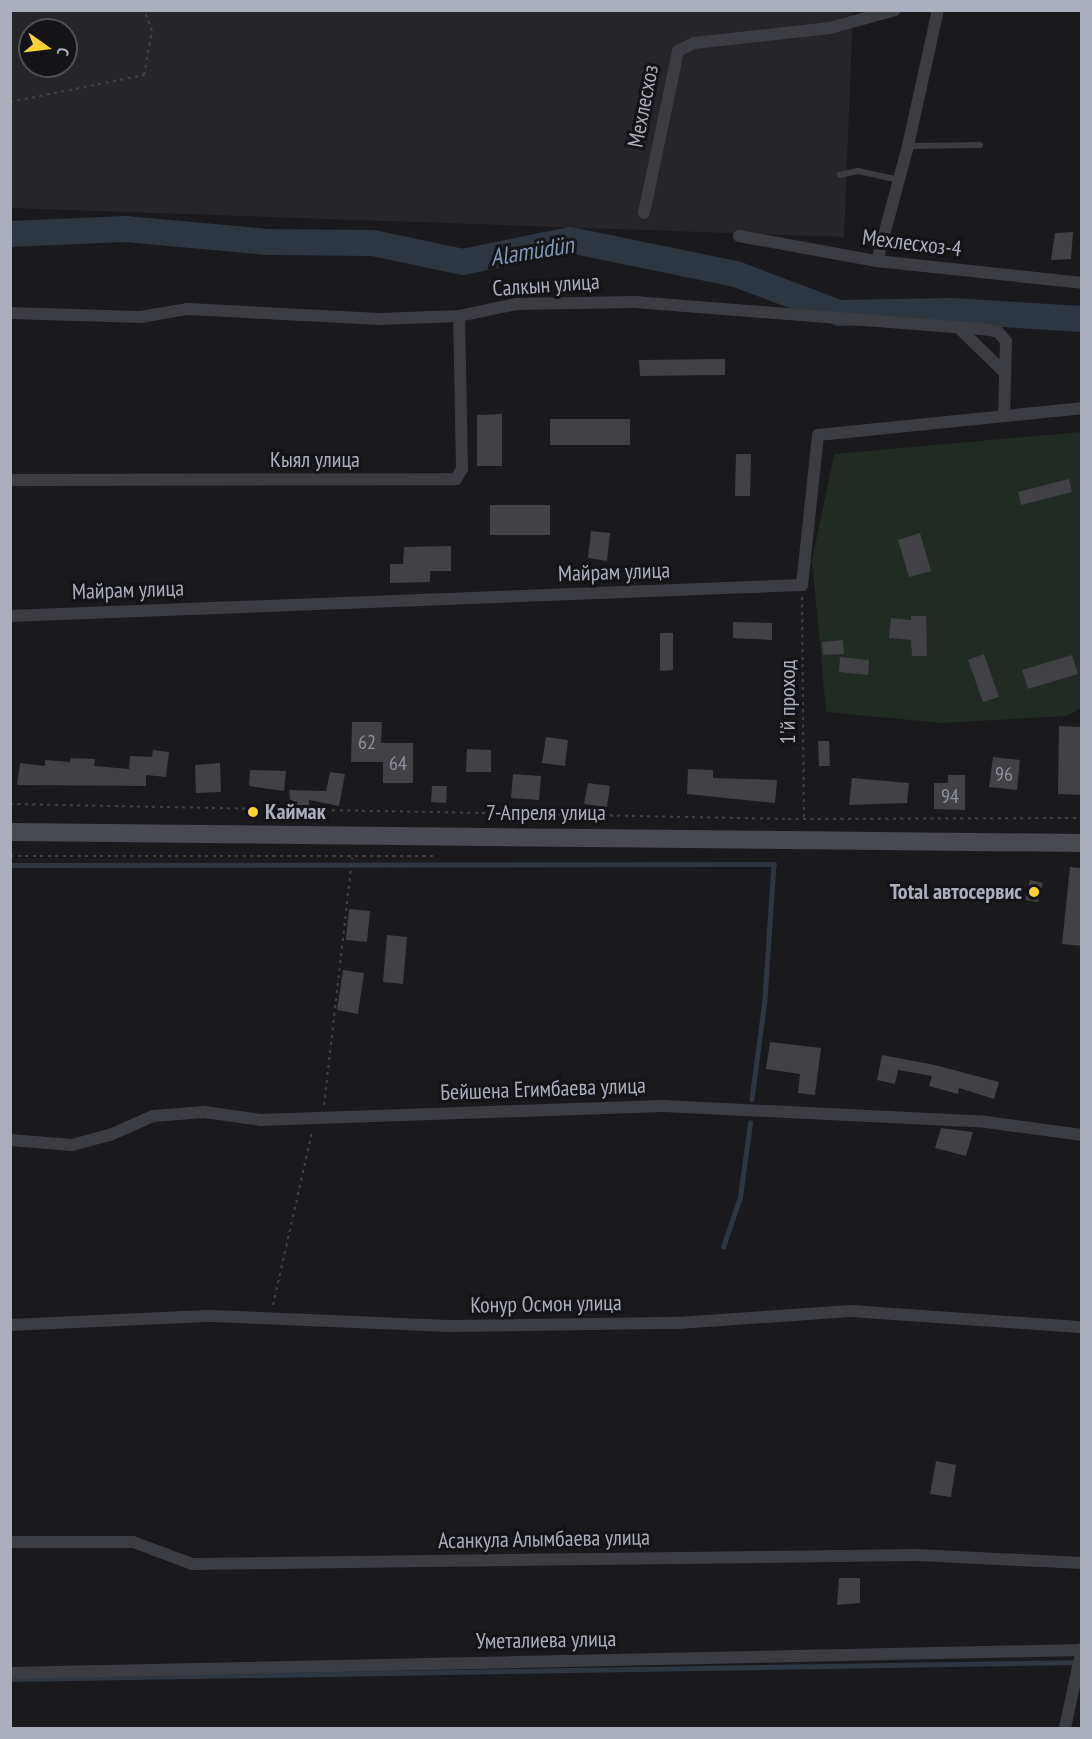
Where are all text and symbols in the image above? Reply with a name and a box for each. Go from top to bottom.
north arrow [18,18,78,78]
text: С [53,46,74,58]
street label: Мехлесхоз [622,62,664,150]
street label: Мехлесхоз-4 [861,224,963,262]
water label: Alamüdün [488,230,576,272]
street label: Салкын улица [491,268,601,302]
street label: Кыял улица [270,447,360,473]
street label: Майрам улица [558,557,670,587]
street label: Майрам улица [72,575,184,605]
street label: 1'й проход [775,660,801,744]
house number: 62 [358,730,376,754]
house number: 64 [389,751,407,775]
house number: 96 [995,762,1013,786]
house number: 94 [941,784,959,808]
place label: Каймак [265,799,326,825]
street label: 7-Апреля улица [486,800,606,826]
marker: Каймак [246,805,260,819]
place label: Total автосервис [890,879,1022,905]
marker: Total автосервис [1027,885,1041,899]
street label: Бейшена Егимбаева улица [440,1072,646,1106]
street label: Конур Осмон улица [470,1289,622,1319]
street label: Асанкула Алымбаева улица [437,1524,651,1554]
street label: Уметалиева улица [476,1626,616,1654]

